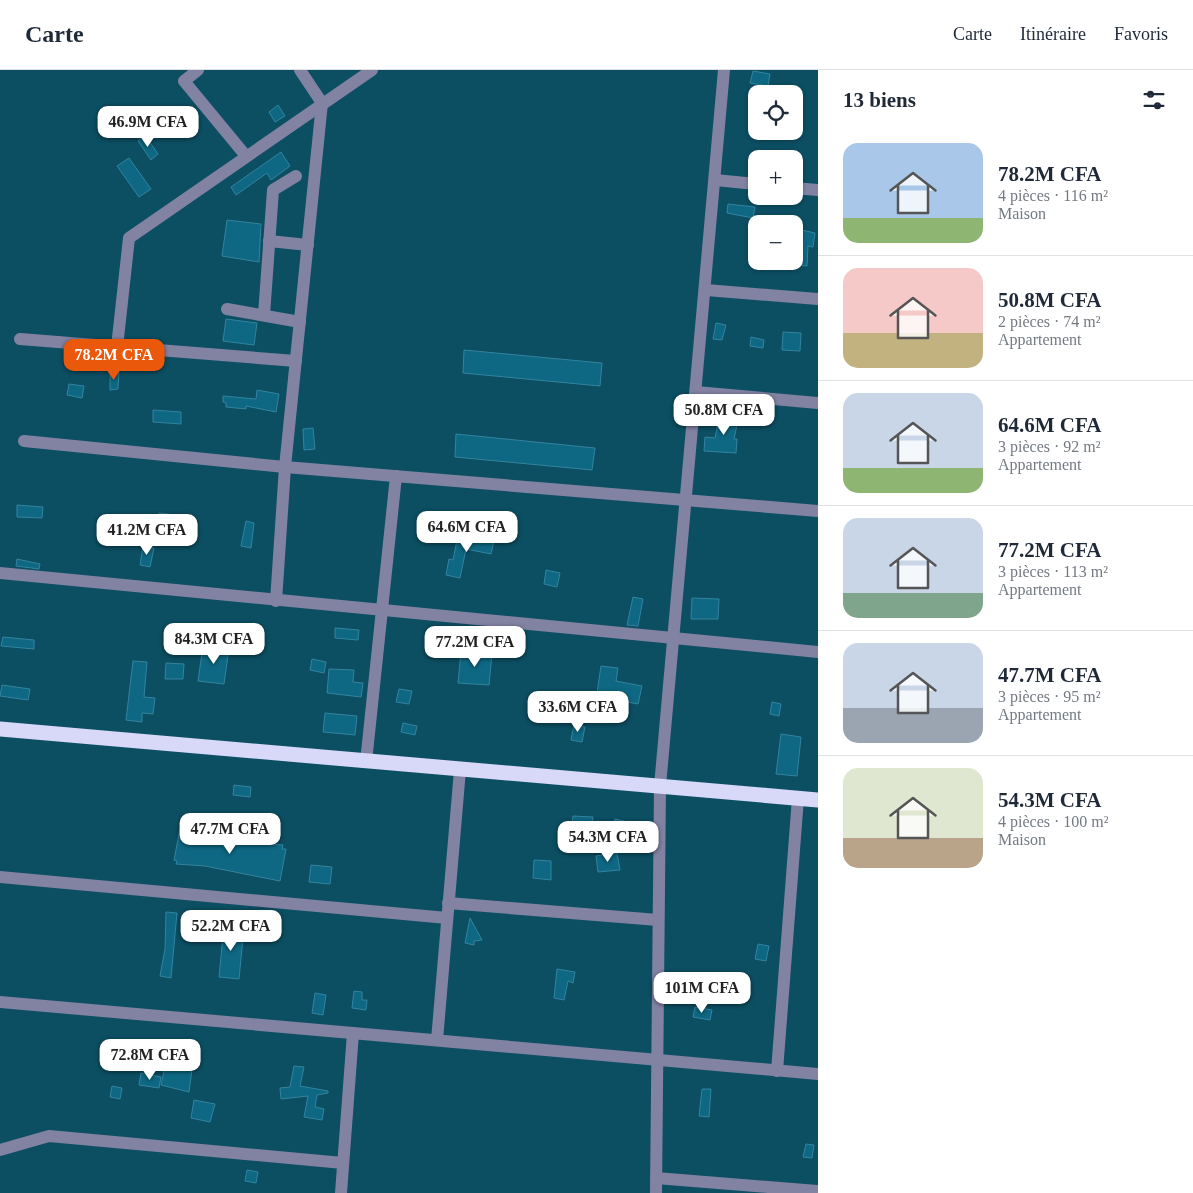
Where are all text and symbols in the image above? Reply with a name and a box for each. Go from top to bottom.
text: Carte [25,21,84,47]
text: Carte [953,24,992,44]
text: Itinéraire [1020,24,1086,44]
text: Favoris [1114,24,1168,44]
map controls [748,85,803,270]
button: locate [748,85,803,140]
icon: filters [1140,86,1168,114]
text: 13 biens [843,88,916,112]
pin: 46.9M CFA [91,106,205,148]
text: 46.9M CFA [109,113,187,130]
button: + [748,150,803,205]
text: 78.2M CFA [998,162,1101,186]
icon: home [883,163,943,223]
text: 4 pièces · 116 m² [998,187,1108,204]
text: Maison [998,205,1046,222]
button: − [748,215,803,270]
icon: home [883,288,943,348]
text: 50.8M CFA [998,288,1101,312]
text: 2 pièces · 74 m² [998,313,1101,330]
text: Appartement [998,331,1082,348]
pin: 78.2M CFA [57,338,171,381]
text: 78.2M CFA [75,346,153,363]
pin: 50.8M CFA [667,394,781,436]
text: 50.8M CFA [685,401,763,418]
icon: home [883,413,943,473]
text: 64.6M CFA [998,413,1101,437]
text: 3 pièces · 92 m² [998,438,1101,455]
text: Appartement [998,456,1082,473]
pin: 64.6M CFA [410,510,524,553]
pin: 41.2M CFA [90,514,204,556]
text: 64.6M CFA [428,518,506,535]
text: 41.2M CFA [108,521,186,538]
icon: home [883,538,943,598]
text: 77.2M CFA [998,538,1101,562]
text: 3 pièces · 113 m² [998,563,1108,580]
text: Appartement [998,581,1082,598]
pin: 84.3M CFA [157,622,271,665]
pin: 77.2M CFA [418,626,532,668]
text: 84.3M CFA [175,630,253,647]
text: 77.2M CFA [436,633,514,650]
icon: home [883,663,943,723]
text: 47.7M CFA [998,663,1101,687]
text: 3 pièces · 95 m² [998,688,1101,705]
pin: 33.6M CFA [521,690,635,733]
text: 33.6M CFA [539,698,617,715]
text: Appartement [998,706,1082,723]
icon: home [883,788,943,848]
text: 54.3M CFA [998,788,1101,812]
pin: 47.7M CFA [173,812,287,855]
text: 4 pièces · 100 m² [998,813,1109,830]
text: 47.7M CFA [191,820,269,837]
pin: 54.3M CFA [551,820,665,863]
text: 54.3M CFA [569,828,647,845]
text: Maison [998,831,1046,848]
pin: 52.2M CFA [174,910,288,952]
text: 52.2M CFA [192,917,270,934]
pin: 101M CFA [650,972,754,1014]
text: 101M CFA [665,979,739,996]
pin: 72.8M CFA [93,1038,207,1081]
text: 72.8M CFA [111,1046,189,1063]

